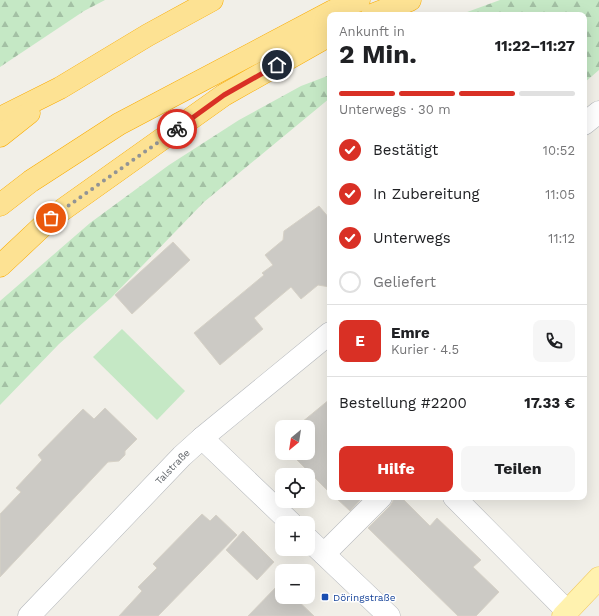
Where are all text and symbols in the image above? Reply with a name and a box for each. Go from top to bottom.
text: Ankunft in [339,24,405,39]
text: 11:22–11:27 [495,37,575,55]
text: 2 Min. [339,39,417,69]
pin [260,48,294,82]
icon: home [266,54,288,76]
text: Unterwegs · 30 m [339,102,451,117]
courier [157,109,197,149]
icon: bike [166,118,188,140]
icon: check [339,139,361,161]
text: Bestätigt [373,141,438,159]
text: 10:52 [543,143,575,158]
icon: check [339,183,361,205]
text: In Zubereitung [373,185,480,203]
text: 11:05 [545,187,575,202]
pin [34,201,68,235]
icon: bag [40,207,62,229]
icon: check [339,227,361,249]
text: Unterwegs [373,229,451,247]
text: 11:12 [548,231,575,246]
text: Geliefert [373,273,436,291]
button: phone [533,320,575,362]
text: Emre [391,324,430,342]
text: E [355,332,365,350]
text: Kurier · 4.5 [391,342,459,357]
text: Bestellung #2200 [339,394,467,412]
text: 17.33 € [524,394,575,412]
north arrow [275,420,315,460]
map controls [275,420,315,604]
button: Hilfe [339,446,453,492]
button: Teilen [461,446,575,492]
street label: Talstraße [153,447,192,487]
button: locate [275,468,315,508]
button: + [275,516,315,556]
button: − [275,564,315,604]
marker: Döringstraße [320,592,330,602]
place label: Döringstraße [333,592,396,603]

